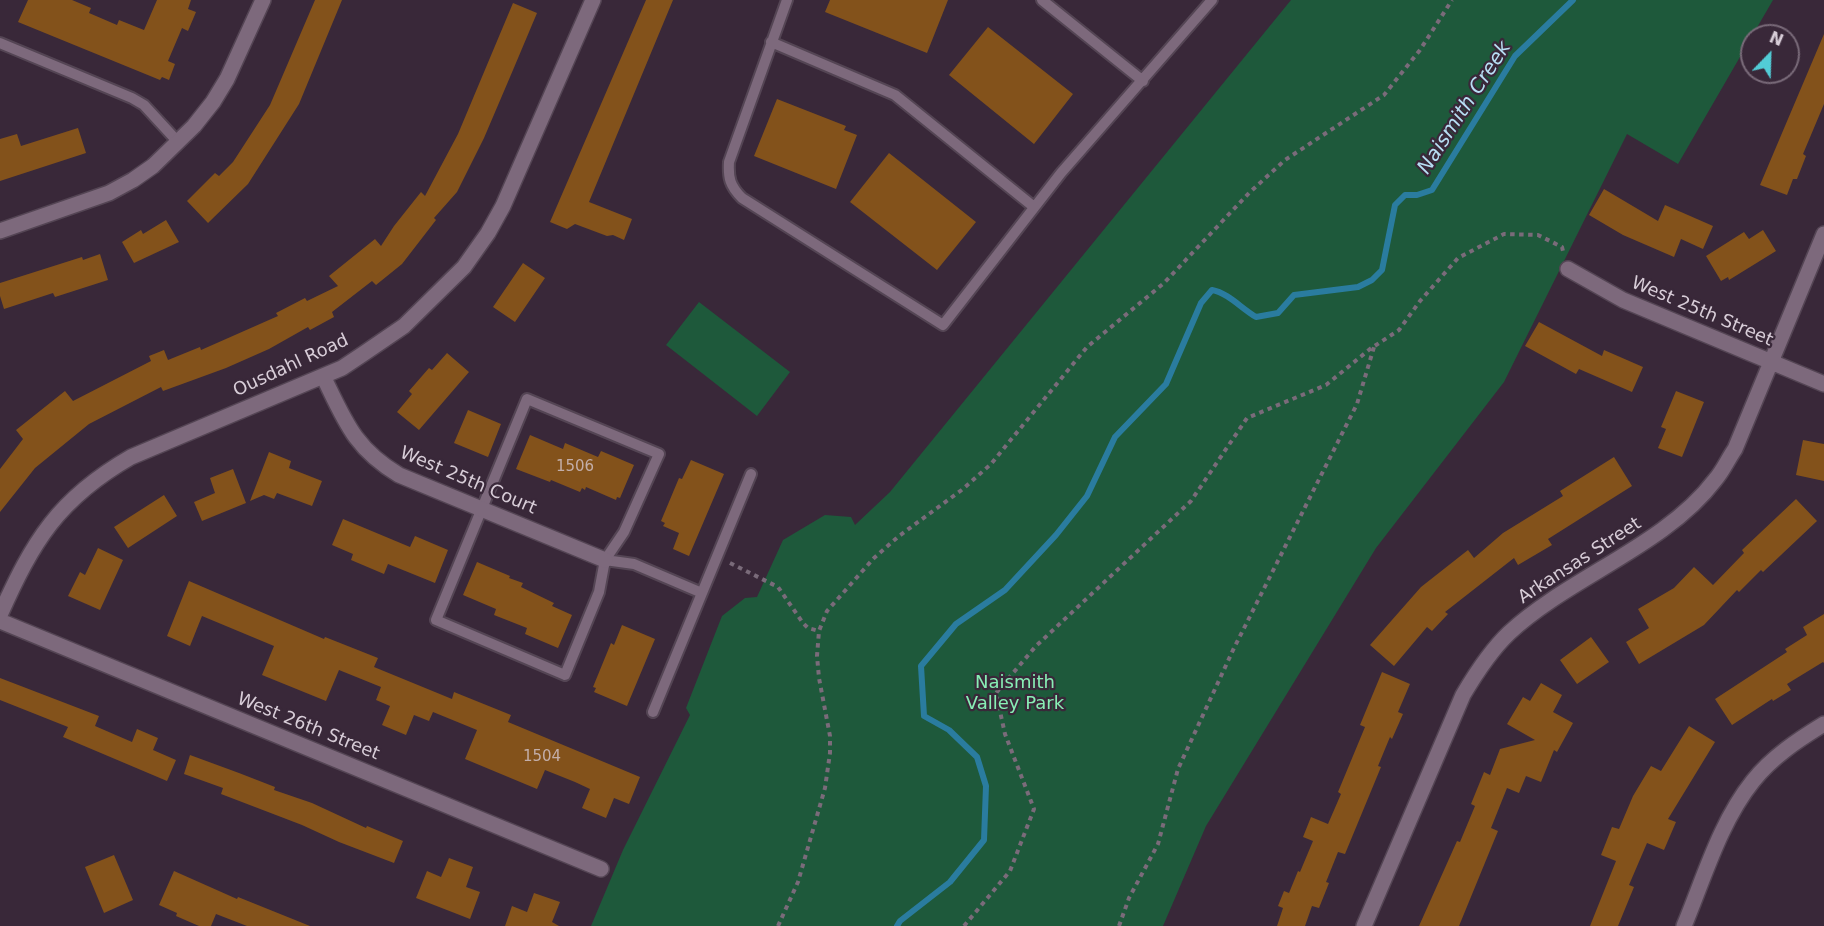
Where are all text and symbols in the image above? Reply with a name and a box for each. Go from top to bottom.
north arrow [1740,24,1800,84]
text: N [1767,27,1786,50]
water label: Naismith Creek [1413,37,1517,179]
street label: West 25th Street [1628,272,1776,352]
street label: Ousdahl Road [230,330,352,402]
street label: West 25th Court [396,442,540,520]
house number: 1506 [556,458,594,476]
street label: Arkansas Street [1514,513,1646,609]
park label: Naismith Valley Park [966,672,1064,714]
street label: West 26th Street [234,689,382,765]
house number: 1504 [523,748,561,766]

